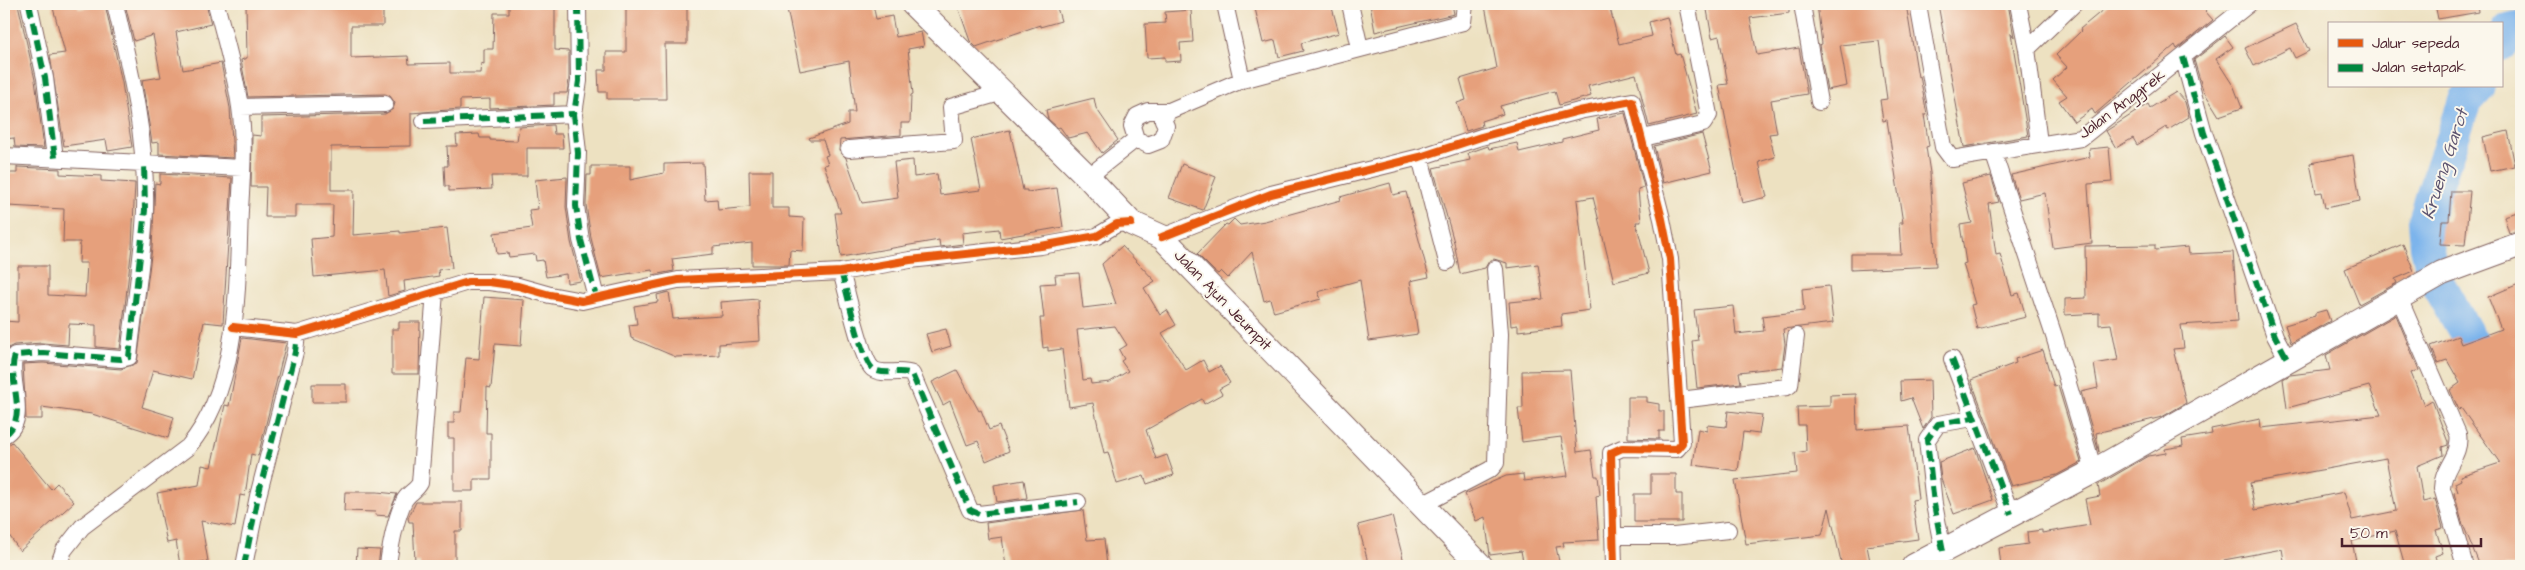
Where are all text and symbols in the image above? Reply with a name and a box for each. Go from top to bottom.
legend [2328,22,2502,88]
text: Jalur sepeda [2372,33,2460,54]
text: Jalan setapak [2372,57,2466,78]
street label: Jalan Anggrek [2074,64,2171,145]
water label: Krueng Garot [2415,104,2476,222]
street label: Jalan Ajun Jeumpit [1169,245,1277,356]
scale bar [2342,515,2481,547]
text: 50 m [2350,523,2388,544]

